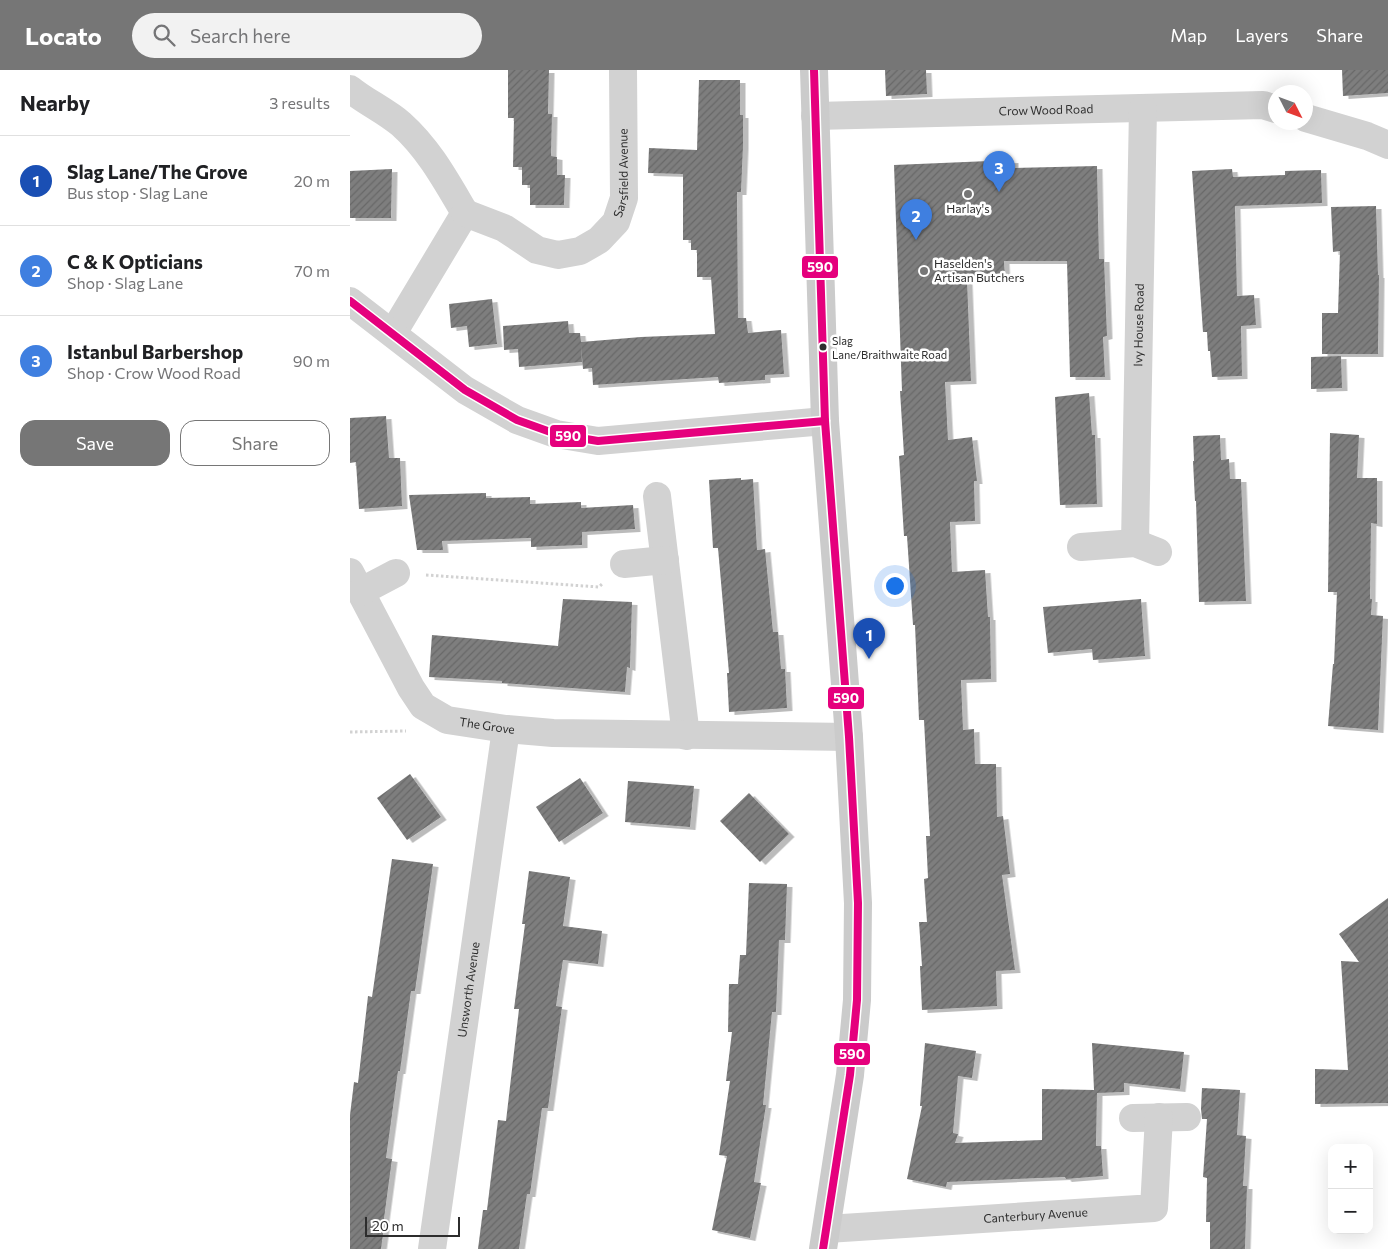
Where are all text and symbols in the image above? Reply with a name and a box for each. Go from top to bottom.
search box [132,13,482,58]
text: Locato [25,21,102,50]
icon: search [150,21,178,49]
text: Search here [190,24,290,47]
text: Map [1170,24,1207,46]
text: Layers [1235,24,1288,46]
text: Share [1316,24,1363,46]
north arrow [1268,85,1313,130]
text: Nearby [20,90,90,115]
text: 3 results [269,93,330,112]
street label: Crow Wood Road [998,101,1094,117]
street label: Sarsfield Avenue [610,128,630,219]
pin: 3 [983,151,1015,192]
text: Slag Lane/The Grove [67,160,248,183]
text: 1 [32,171,40,190]
text: 20 m [294,171,330,190]
text: Bus stop · Slag Lane [67,183,208,202]
marker: Harlay's [962,188,974,200]
pin: 2 [900,199,932,240]
place label: Harlay's [946,201,990,215]
text: C & K Opticians [67,250,203,273]
line badge: 590 [801,255,839,279]
place label: Haselden's Artisan Butchers [934,256,1024,284]
text: 590 [807,258,833,275]
text: 2 [31,261,41,280]
text: 70 m [294,261,330,280]
marker: Haselden's Artisan Butchers [918,265,930,277]
text: Shop · Slag Lane [67,273,183,292]
street label: Ivy House Road [1130,283,1146,367]
place label: Slag Lane/Braithwaite Road [832,334,947,361]
text: Istanbul Barbershop [67,340,243,363]
marker: Slag Lane/Braithwaite Road [818,342,828,352]
text: 3 [31,351,41,370]
text: 90 m [293,351,330,370]
text: Shop · Crow Wood Road [67,363,241,382]
button: Save [20,420,170,466]
button: Share [180,420,330,466]
line badge: 590 [549,424,587,448]
text: 590 [555,427,581,444]
your location [882,573,908,599]
pin: 1 [853,618,885,659]
line badge: 590 [827,686,865,710]
text: 590 [833,689,859,706]
street label: The Grove [459,714,515,736]
street label: Unsworth Avenue [454,941,482,1038]
line badge: 590 [833,1042,871,1066]
text: 590 [839,1045,865,1062]
map controls [1328,1144,1373,1234]
button: + [1328,1144,1373,1189]
button: − [1328,1189,1373,1234]
street label: Canterbury Avenue [983,1204,1088,1225]
scale bar [365,1214,460,1237]
text: 20 m [372,1217,404,1234]

